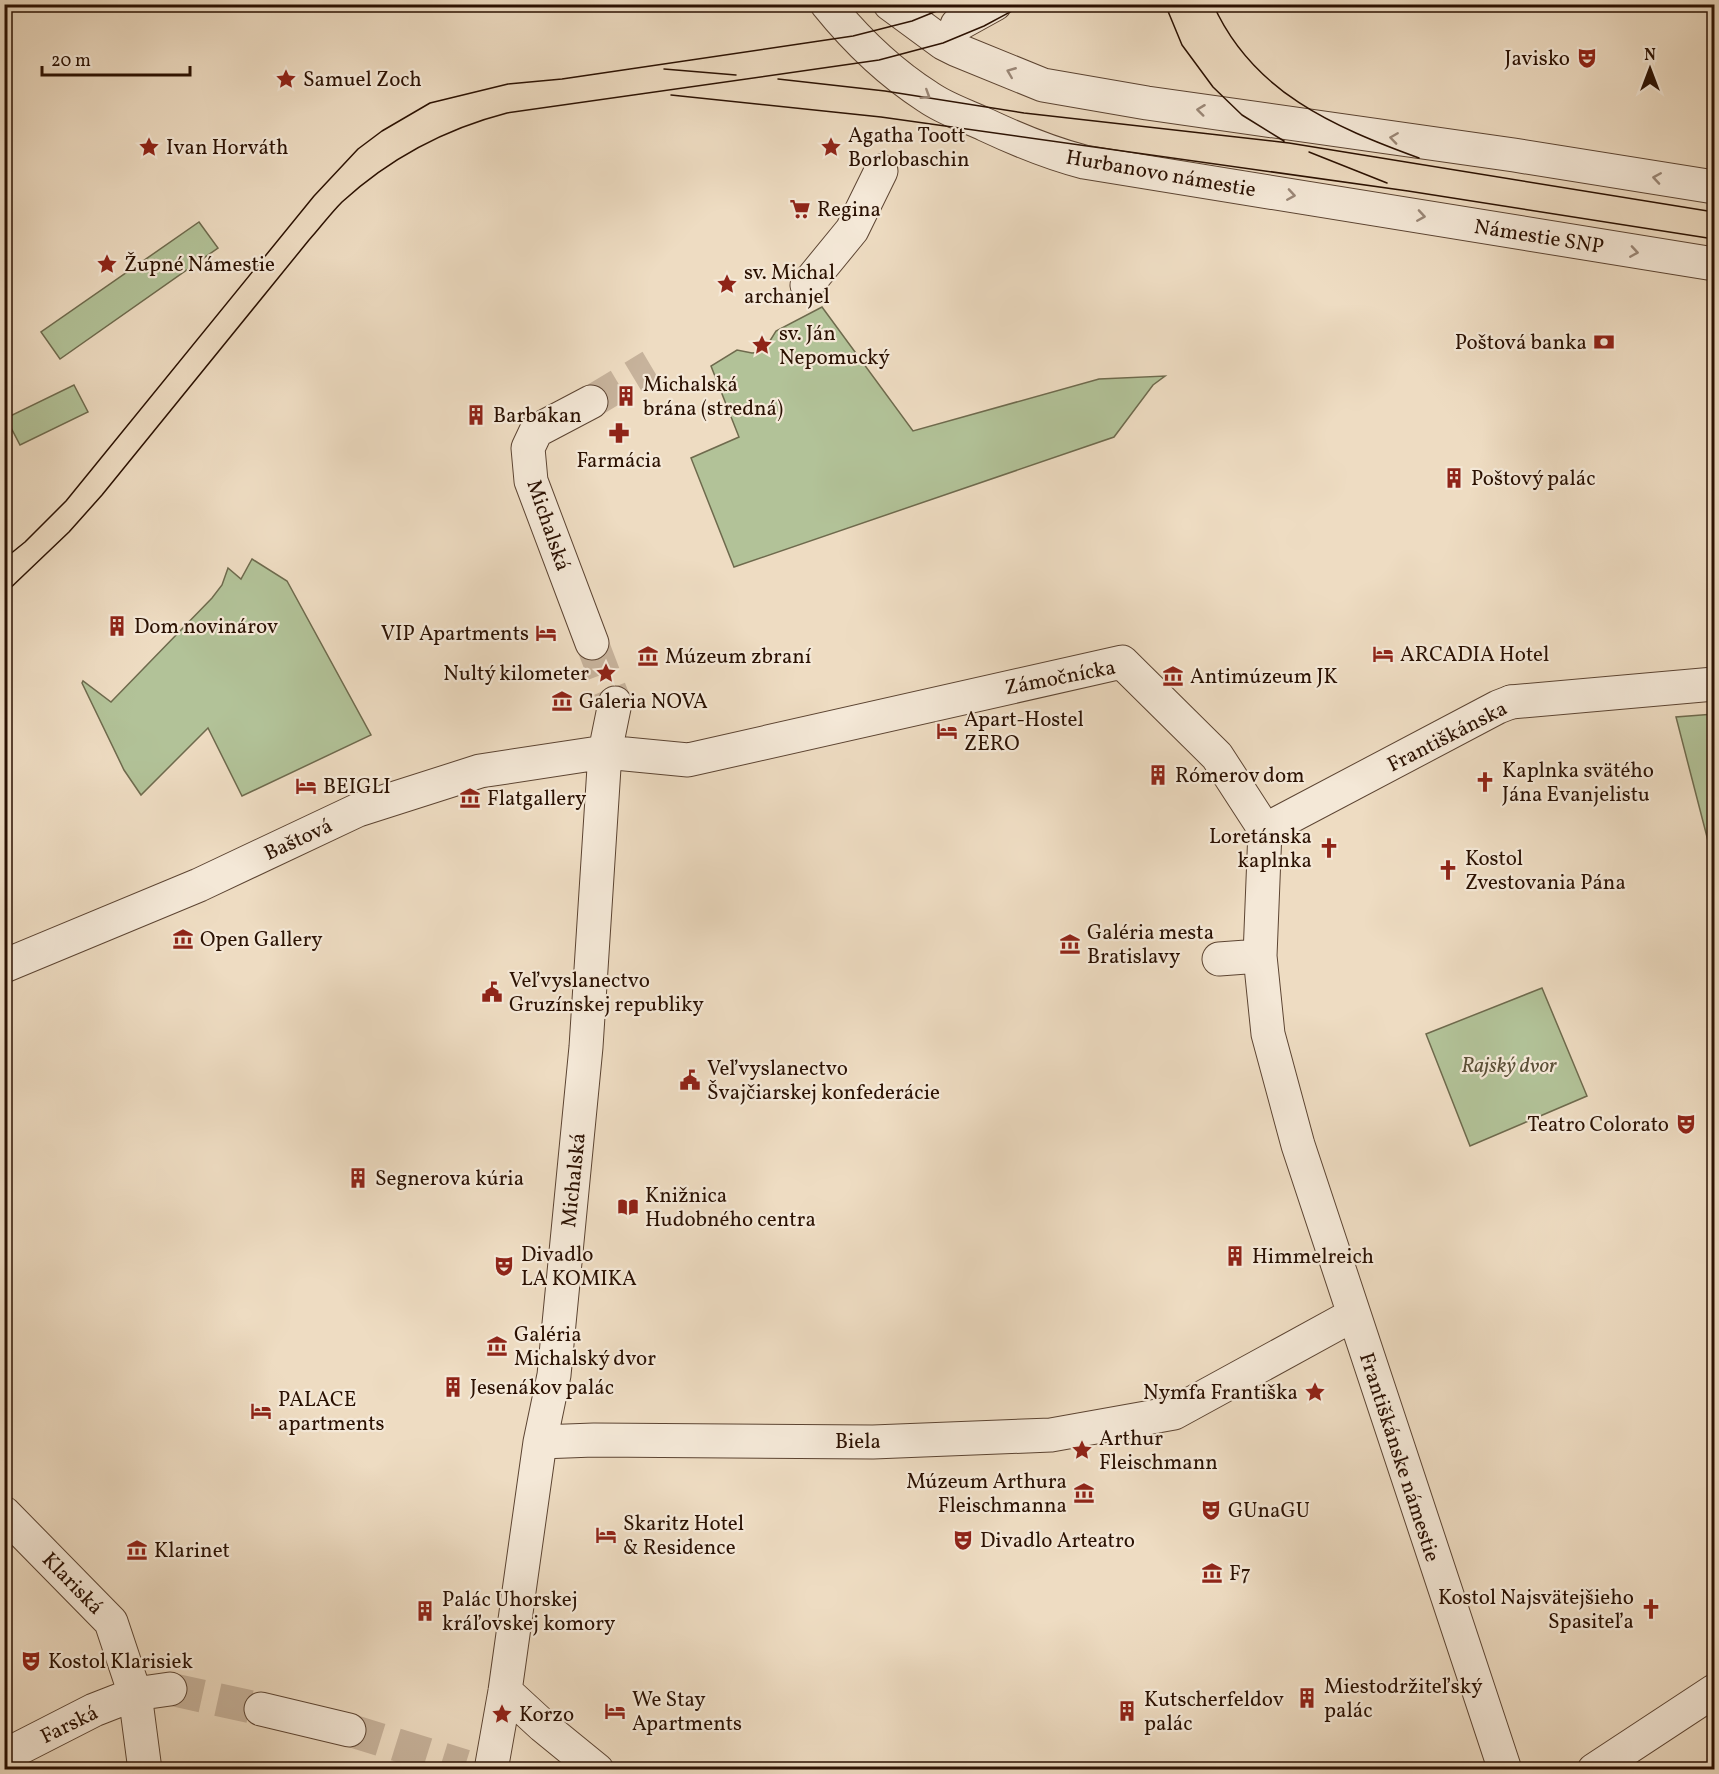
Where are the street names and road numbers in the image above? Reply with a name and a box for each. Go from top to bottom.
street label: Hurbanovo námestie [1064,143,1258,205]
street label: Námestie SNP [1472,213,1606,262]
street label: Michalská [518,476,577,575]
street label: Zámočnícka [1002,654,1118,703]
street label: Františkánska [1383,695,1513,780]
street label: Baštová [260,812,337,869]
street label: Michalská [555,1131,594,1229]
street label: Františkánske námestie [1351,1349,1446,1566]
street label: Biela [835,1428,881,1457]
street label: Klariská [35,1546,109,1622]
street label: Farská [36,1699,103,1752]

